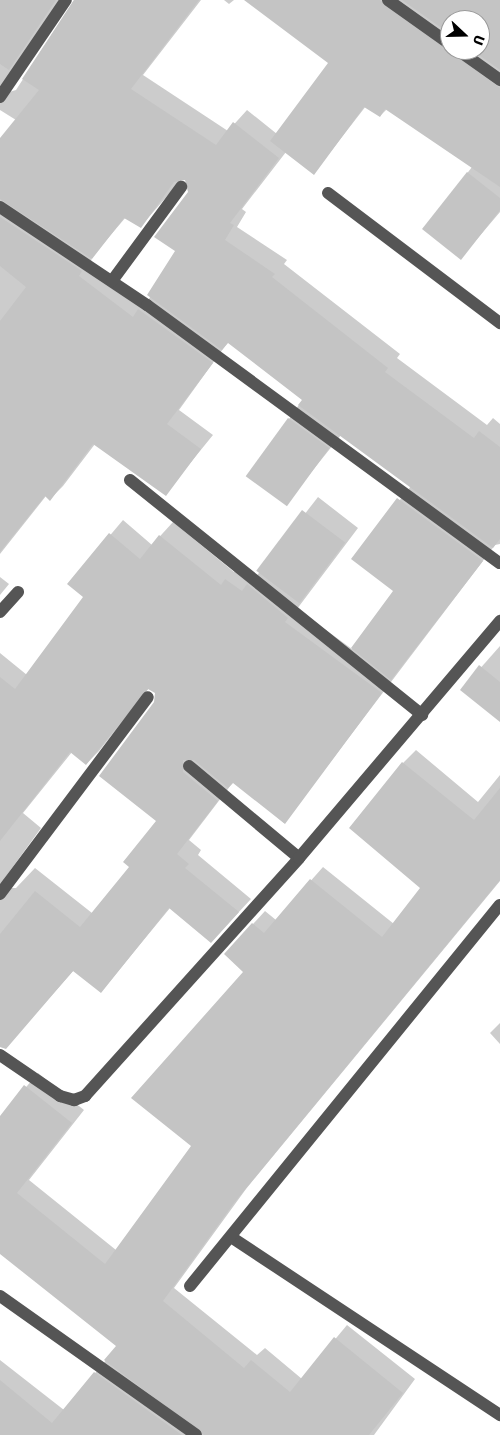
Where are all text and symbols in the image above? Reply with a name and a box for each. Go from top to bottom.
north arrow [440,10,490,60]
text: U [469,33,488,48]

